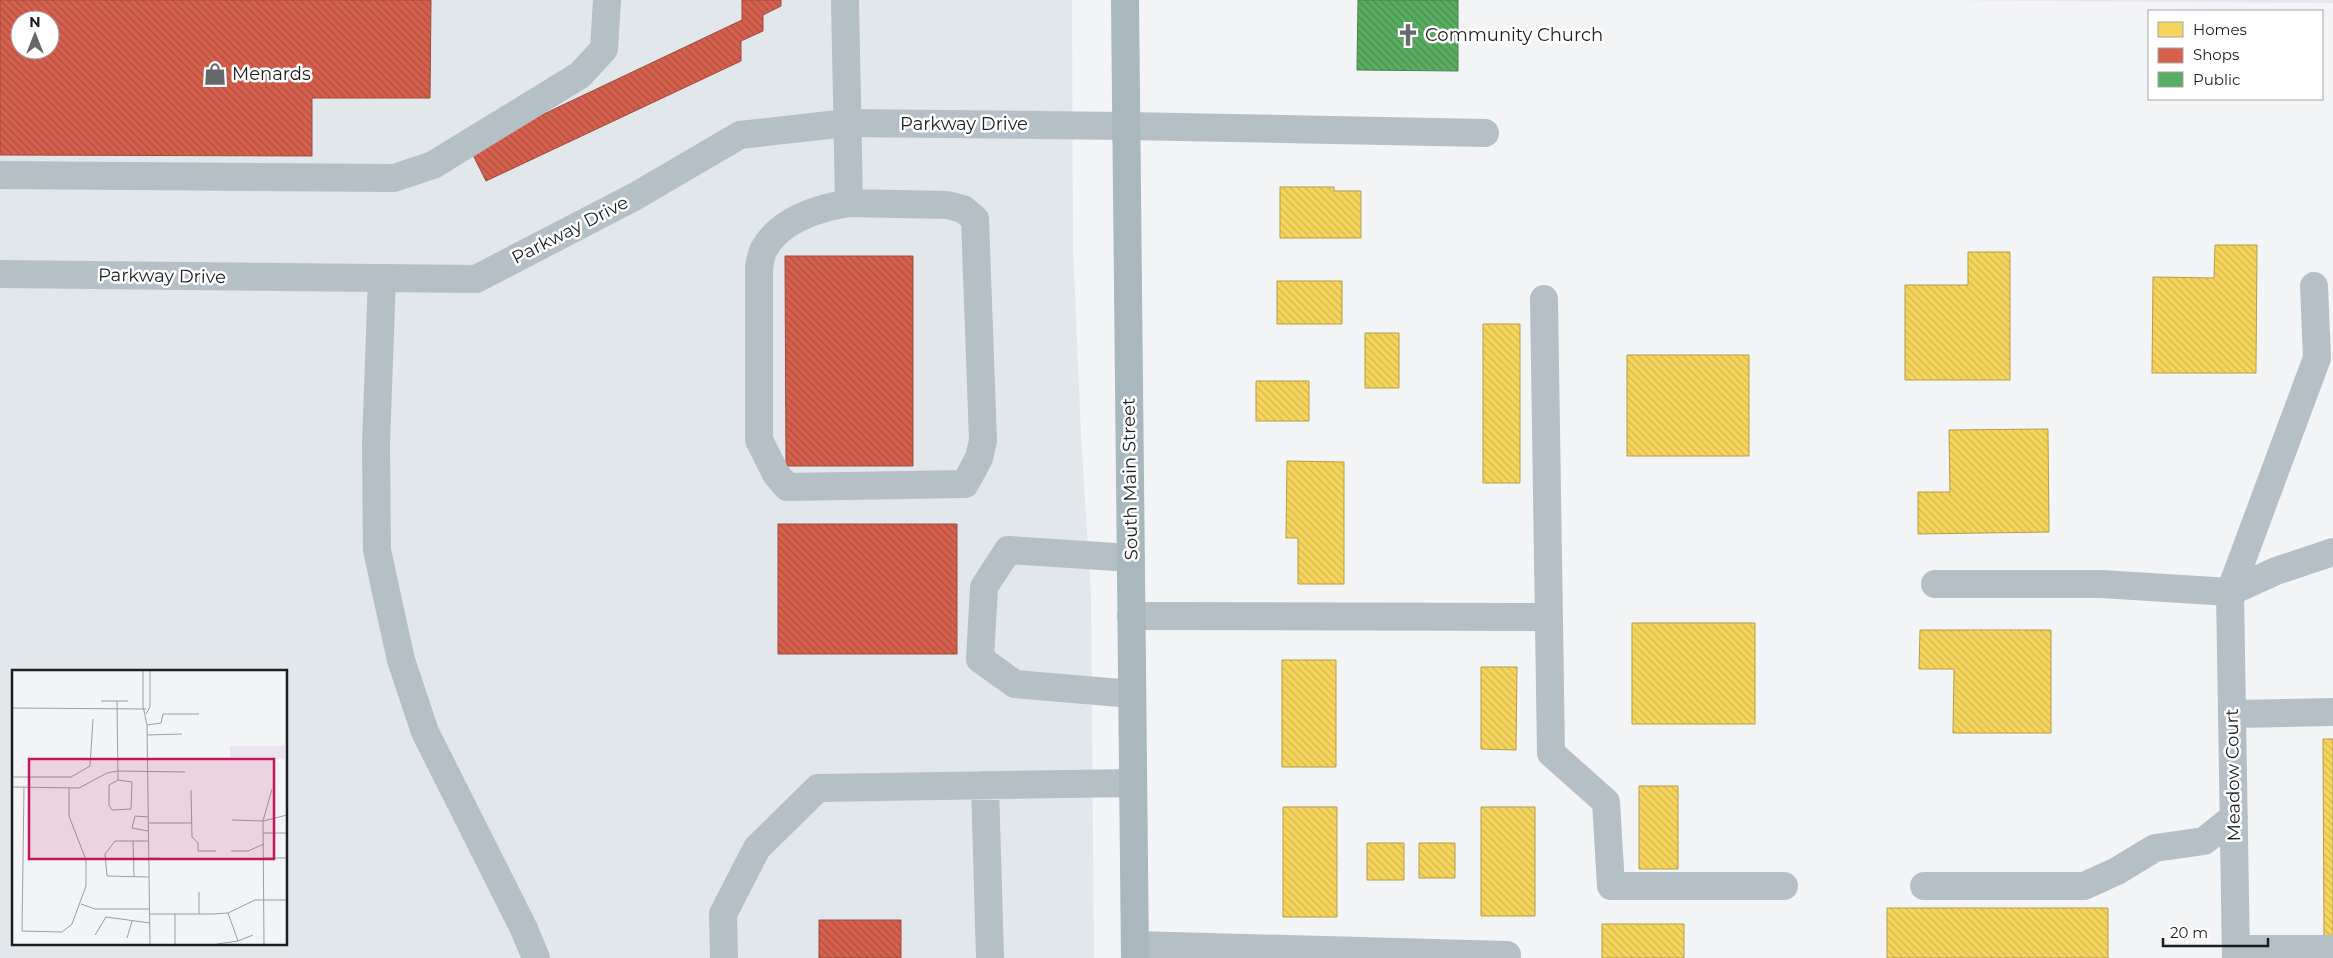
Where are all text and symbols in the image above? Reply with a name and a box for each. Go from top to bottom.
north arrow [10,10,60,60]
legend [2148,10,2323,100]
text: N [29,13,41,31]
text: Homes [2193,20,2247,39]
church icon: Community Church [1395,22,1421,48]
place label: Community Church [1425,24,1603,46]
text: Shops [2193,45,2239,64]
shop icon: Menards [202,61,228,87]
place label: Menards [232,63,311,85]
text: Public [2193,70,2241,89]
street label: Parkway Drive [900,113,1028,135]
street label: Parkway Drive [508,191,632,269]
street label: Parkway Drive [98,264,226,288]
street label: South Main Street [1118,398,1142,560]
inset map [12,670,288,946]
street label: Meadow Court [2221,708,2245,842]
scale bar [2163,916,2268,948]
text: 20 m [2170,923,2208,942]

